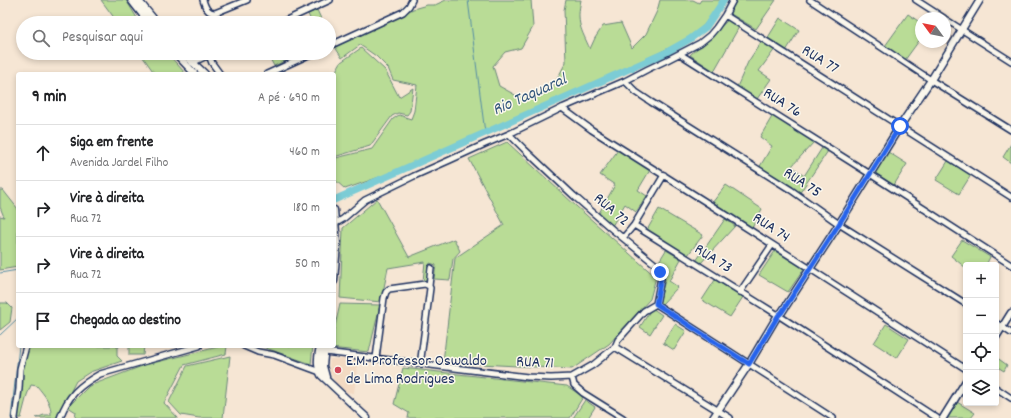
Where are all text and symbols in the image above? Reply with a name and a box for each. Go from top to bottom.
north arrow [915,12,951,48]
search box [16,16,336,60]
icon: search [30,27,52,49]
text: Pesquisar aqui [62,27,143,49]
street label: RUA 77 [797,40,843,80]
water label: Rio Taquaral [489,68,573,123]
street label: RUA 76 [758,82,806,124]
text: 9 min [32,86,66,110]
text: A pé · 690 m [258,89,320,108]
route start [891,117,909,135]
text: Siga em frente [70,132,153,154]
icon: ahead [32,142,54,164]
text: 460 m [289,143,320,162]
text: Avenida Jardel Filho [70,154,168,173]
street label: RUA 75 [778,162,826,204]
text: Vire à direita [70,188,144,210]
street label: RUA 72 [588,188,634,232]
icon: right [32,198,54,220]
text: 180 m [293,199,320,218]
street label: RUA 74 [748,207,794,249]
text: Rua 72 [70,210,102,229]
street label: RUA 73 [689,238,737,280]
text: Vire à direita [70,244,144,266]
icon: right [32,254,54,276]
text: 50 m [295,255,320,274]
map controls [963,262,999,406]
button: + [963,262,999,298]
route end [651,263,669,281]
text: Rua 72 [70,266,102,285]
button: − [963,298,999,334]
icon: arrive [32,310,54,332]
text: Chegada ao destino [70,310,181,332]
button: locate [963,334,999,370]
place label: E.M. Professor Oswaldo de Lima Rodrigues [346,350,487,391]
street label: RUA 71 [516,351,554,375]
marker: E.M. Professor Oswaldo de Lima Rodrigues [333,365,343,375]
button: layers [963,370,999,406]

